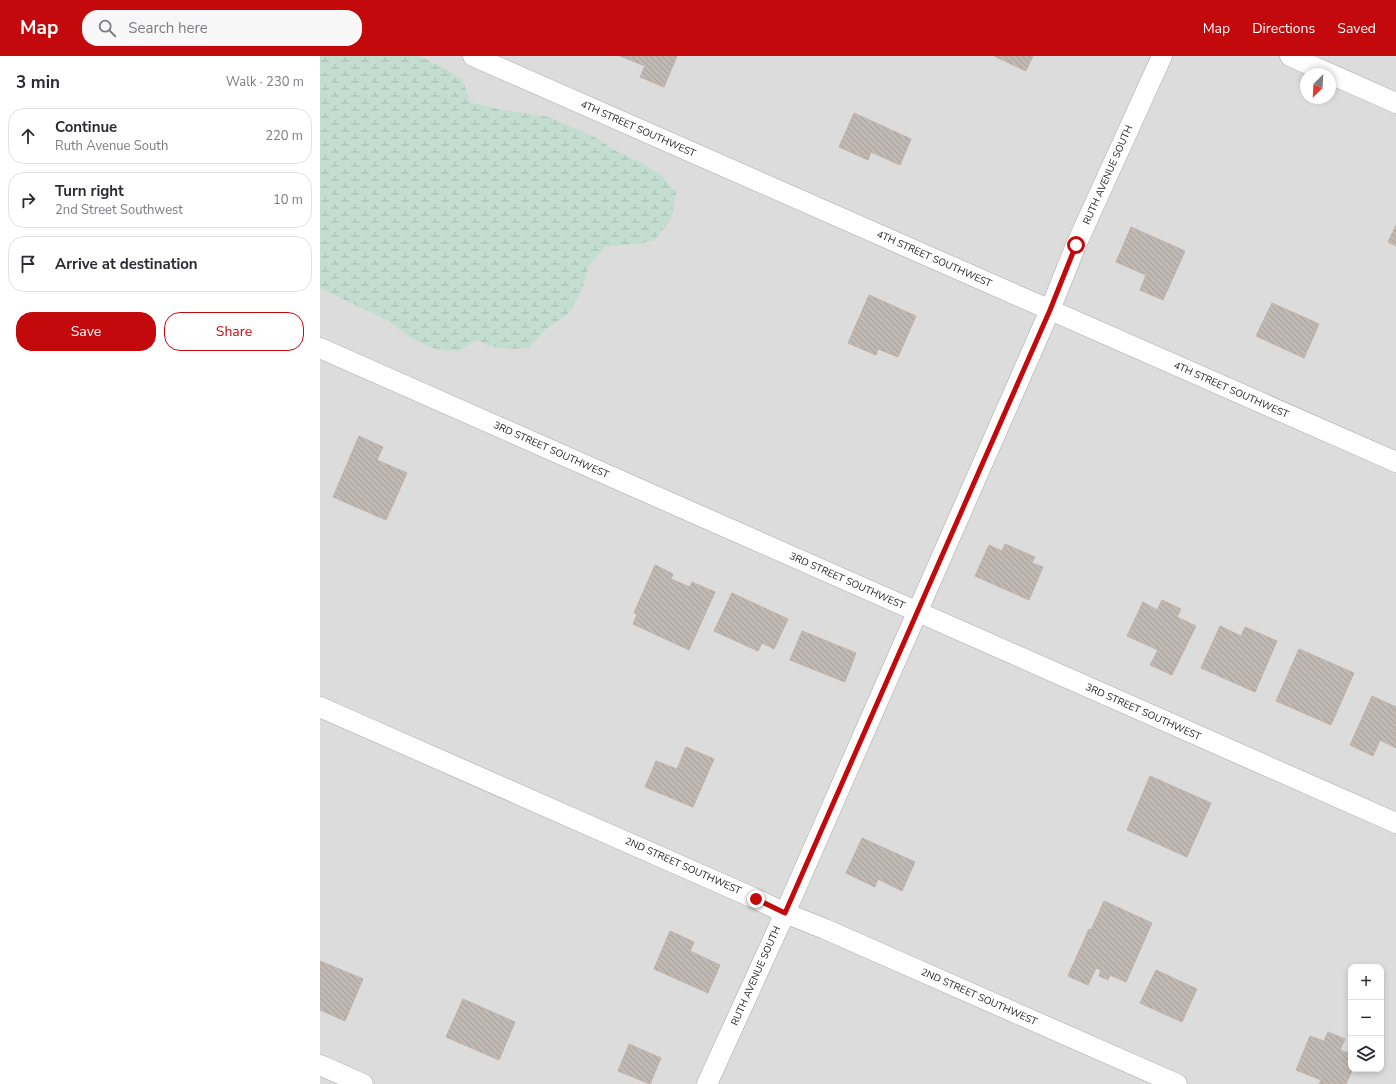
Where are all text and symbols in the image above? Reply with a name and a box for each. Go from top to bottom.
search box [82,10,362,46]
text: Map [20,15,58,41]
icon: search [96,17,118,39]
text: Search here [128,18,208,38]
text: Map [1203,19,1230,38]
text: Directions [1252,19,1315,38]
text: Saved [1337,19,1376,38]
north arrow [1300,68,1336,104]
text: 3 min [16,71,60,94]
text: Walk · 230 m [226,73,304,91]
street label: 4TH STREET SOUTHWEST [578,97,698,161]
text: Continue [55,117,117,137]
street label: RUTH AVENUE SOUTH [1080,123,1136,227]
icon: ahead [17,125,39,147]
text: 220 m [265,127,303,145]
text: Ruth Avenue South [55,137,168,155]
text: Turn right [55,181,124,201]
icon: right [17,189,39,211]
text: 10 m [273,191,303,209]
text: 2nd Street Southwest [55,201,183,219]
street label: 4TH STREET SOUTHWEST [874,227,994,291]
route start [1067,236,1085,254]
icon: arrive [17,253,39,275]
text: Arrive at destination [55,254,198,274]
button: Save [16,312,156,351]
button: Share [164,312,304,351]
street label: 4TH STREET SOUTHWEST [1171,358,1291,422]
street label: 3RD STREET SOUTHWEST [491,418,611,482]
street label: 3RD STREET SOUTHWEST [787,549,907,613]
street label: 3RD STREET SOUTHWEST [1083,680,1203,744]
street label: 2ND STREET SOUTHWEST [623,834,743,898]
route end [747,890,765,908]
street label: RUTH AVENUE SOUTH [728,924,784,1028]
map controls [1348,964,1384,1072]
button: + [1348,964,1384,1000]
street label: 2ND STREET SOUTHWEST [919,965,1039,1029]
button: − [1348,1000,1384,1036]
button: layers [1348,1036,1384,1072]

